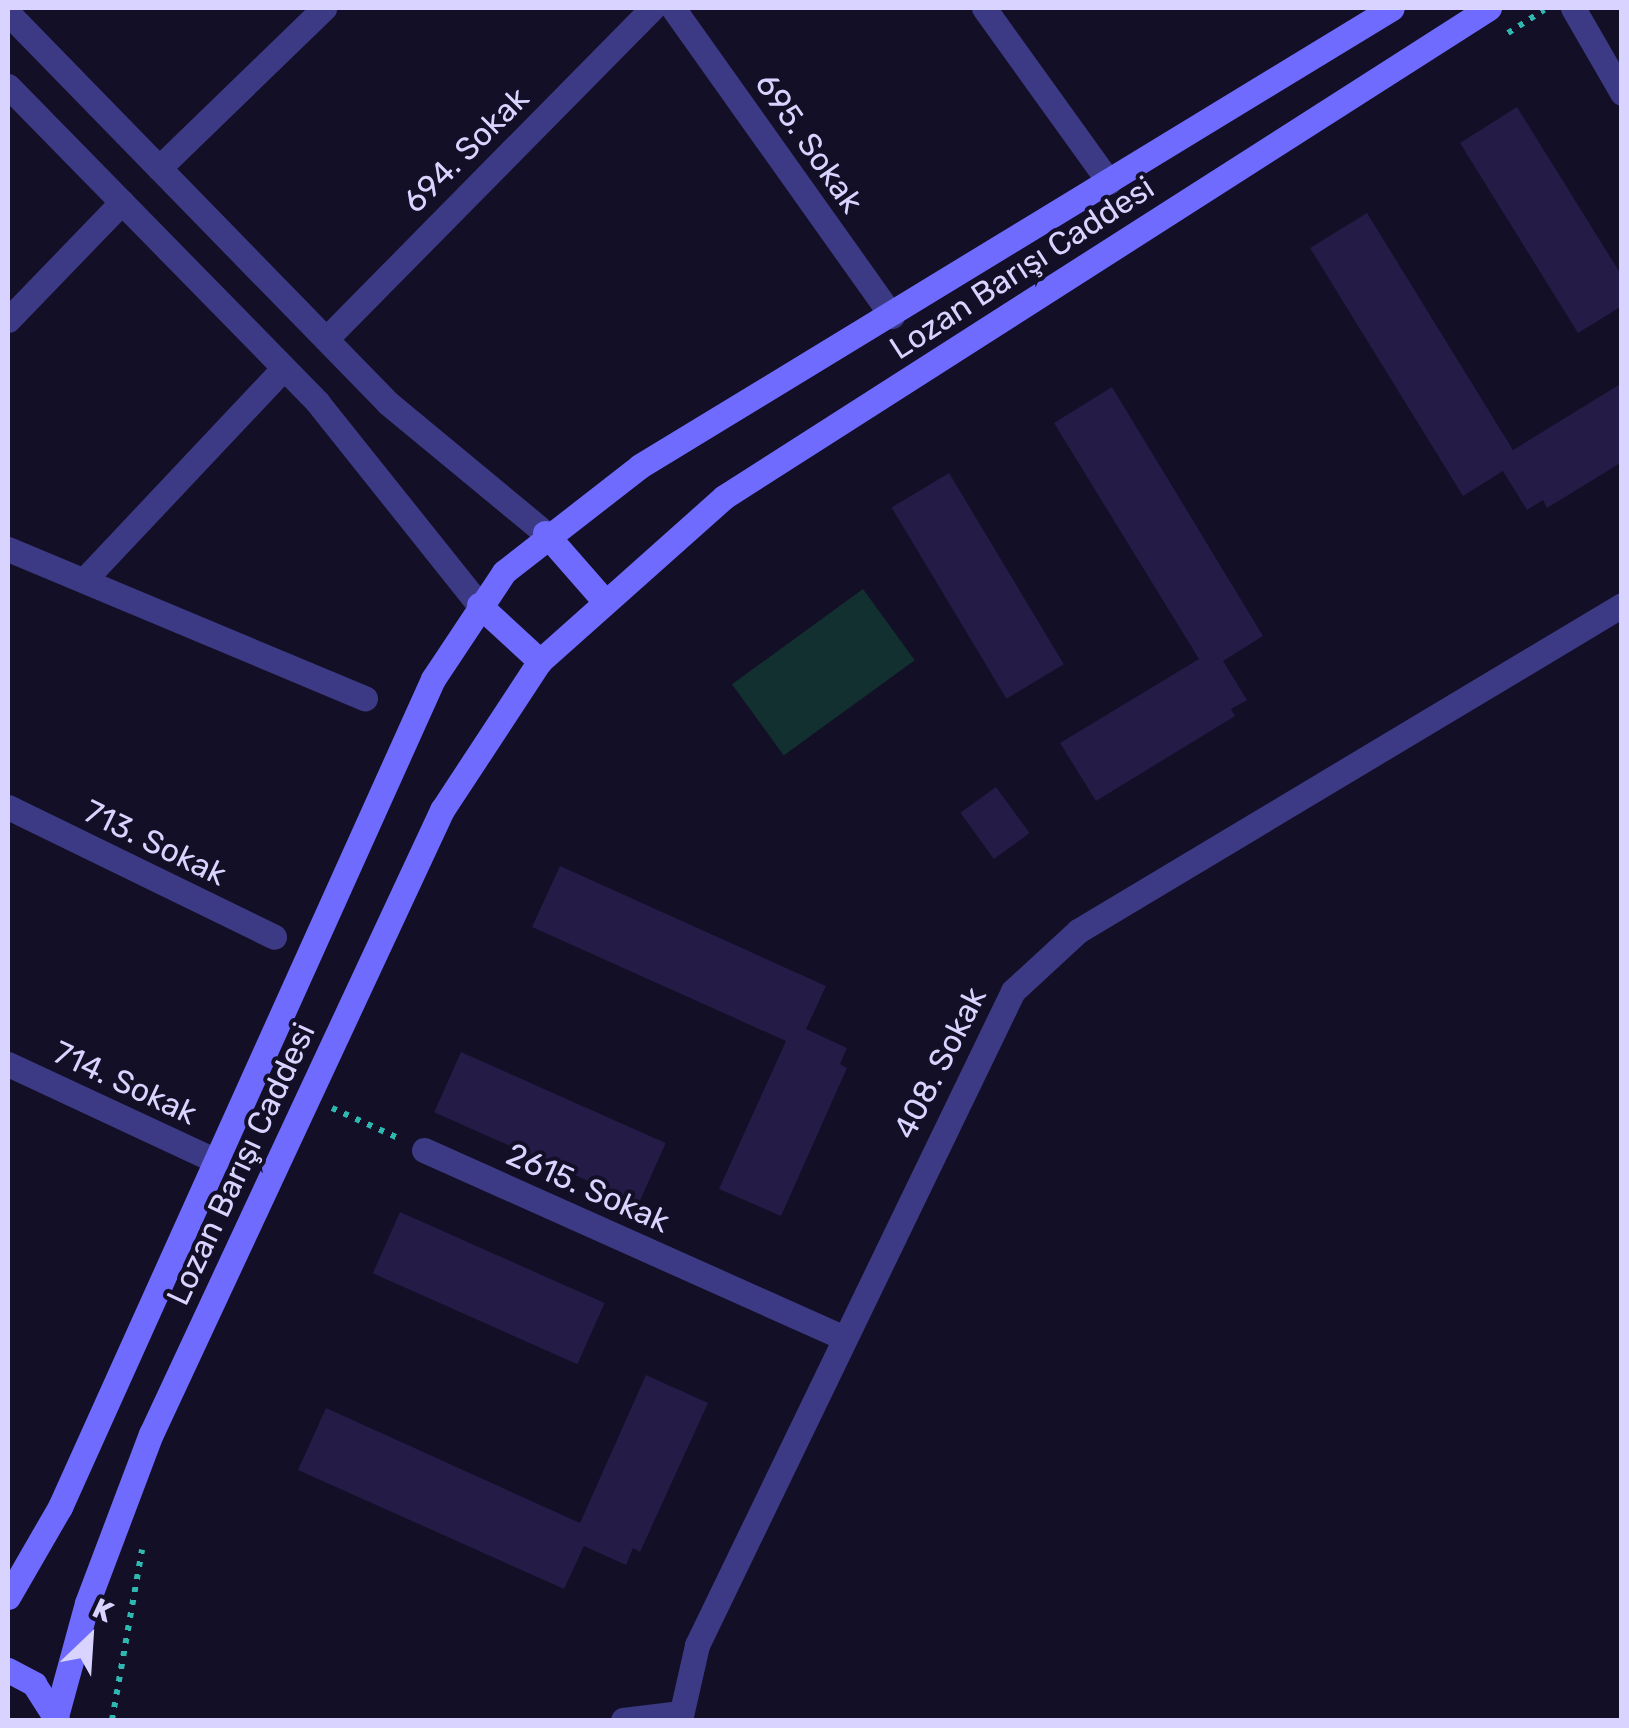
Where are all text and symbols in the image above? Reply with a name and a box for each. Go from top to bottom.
street label: 695. Sokak [747,66,871,220]
street label: 694. Sokak [395,79,537,221]
street label: Lozan Barışı Caddesi [883,168,1161,368]
street label: 713. Sokak [77,792,233,894]
street label: 408. Sokak [885,981,995,1145]
street label: Lozan Barışı Caddesi [159,1017,323,1311]
street label: 714. Sokak [47,1033,203,1133]
street label: 2615. Sokak [501,1135,675,1241]
north arrow [40,1588,140,1688]
text: K [87,1591,118,1629]

